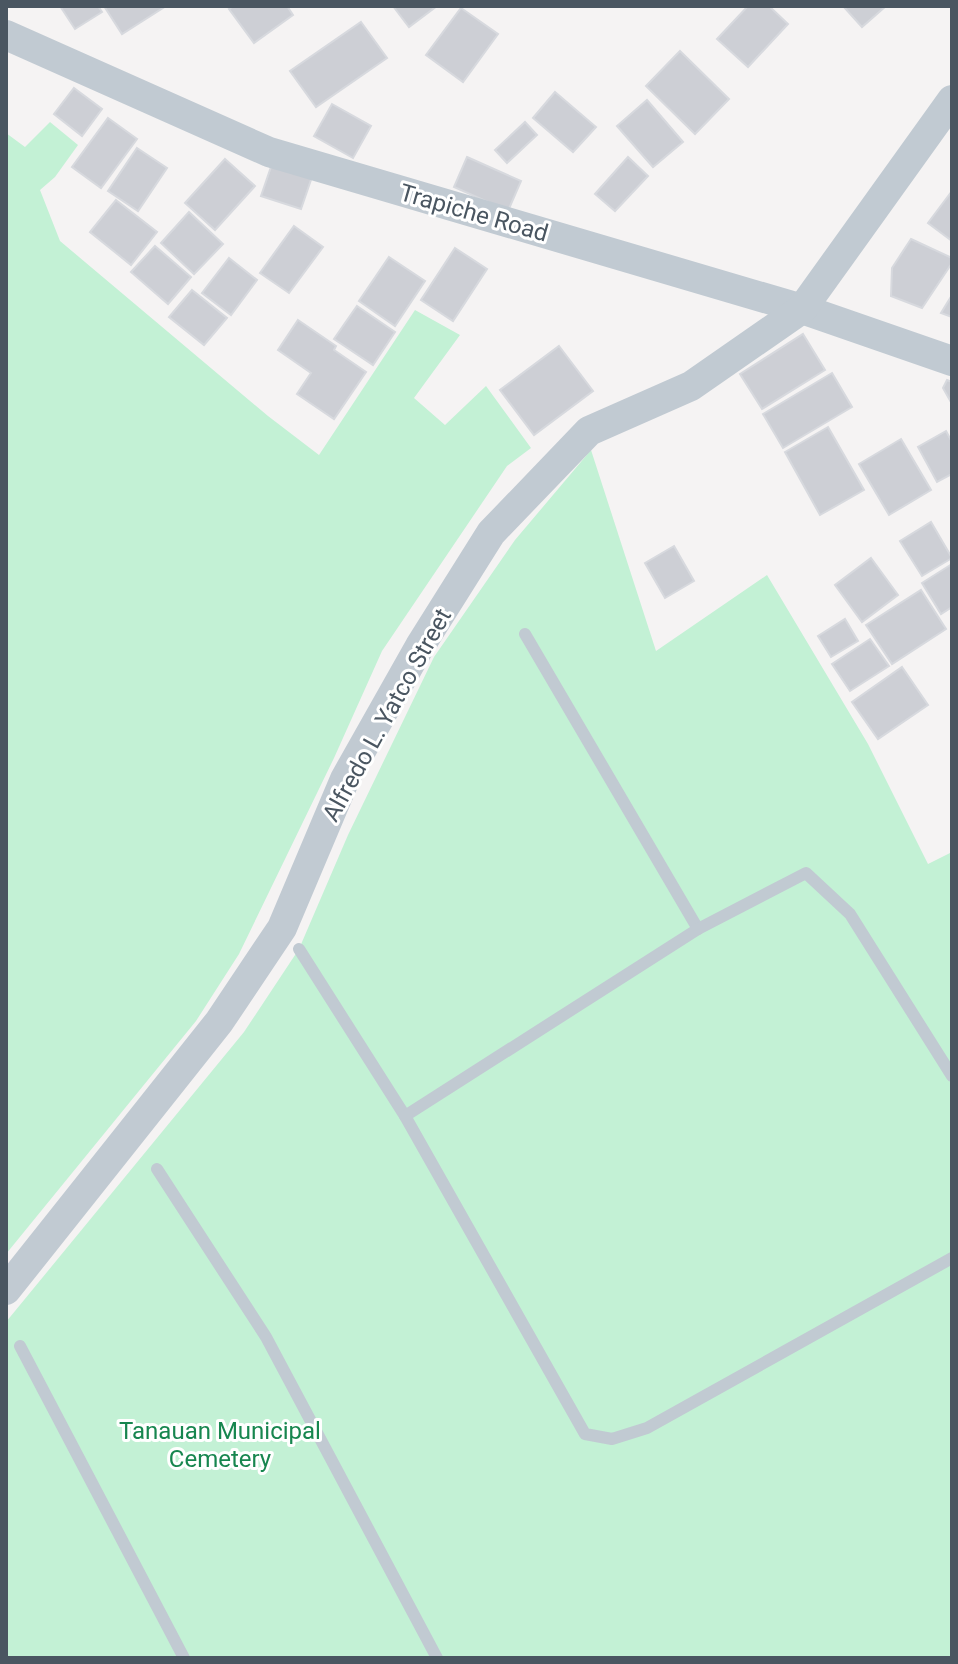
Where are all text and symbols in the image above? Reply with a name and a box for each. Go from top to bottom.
street label: Trapiche Road [397,178,551,248]
street label: Alfredo L. Yatco Street [317,604,457,826]
park label: Tanauan Municipal Cemetery [119,1417,321,1473]

